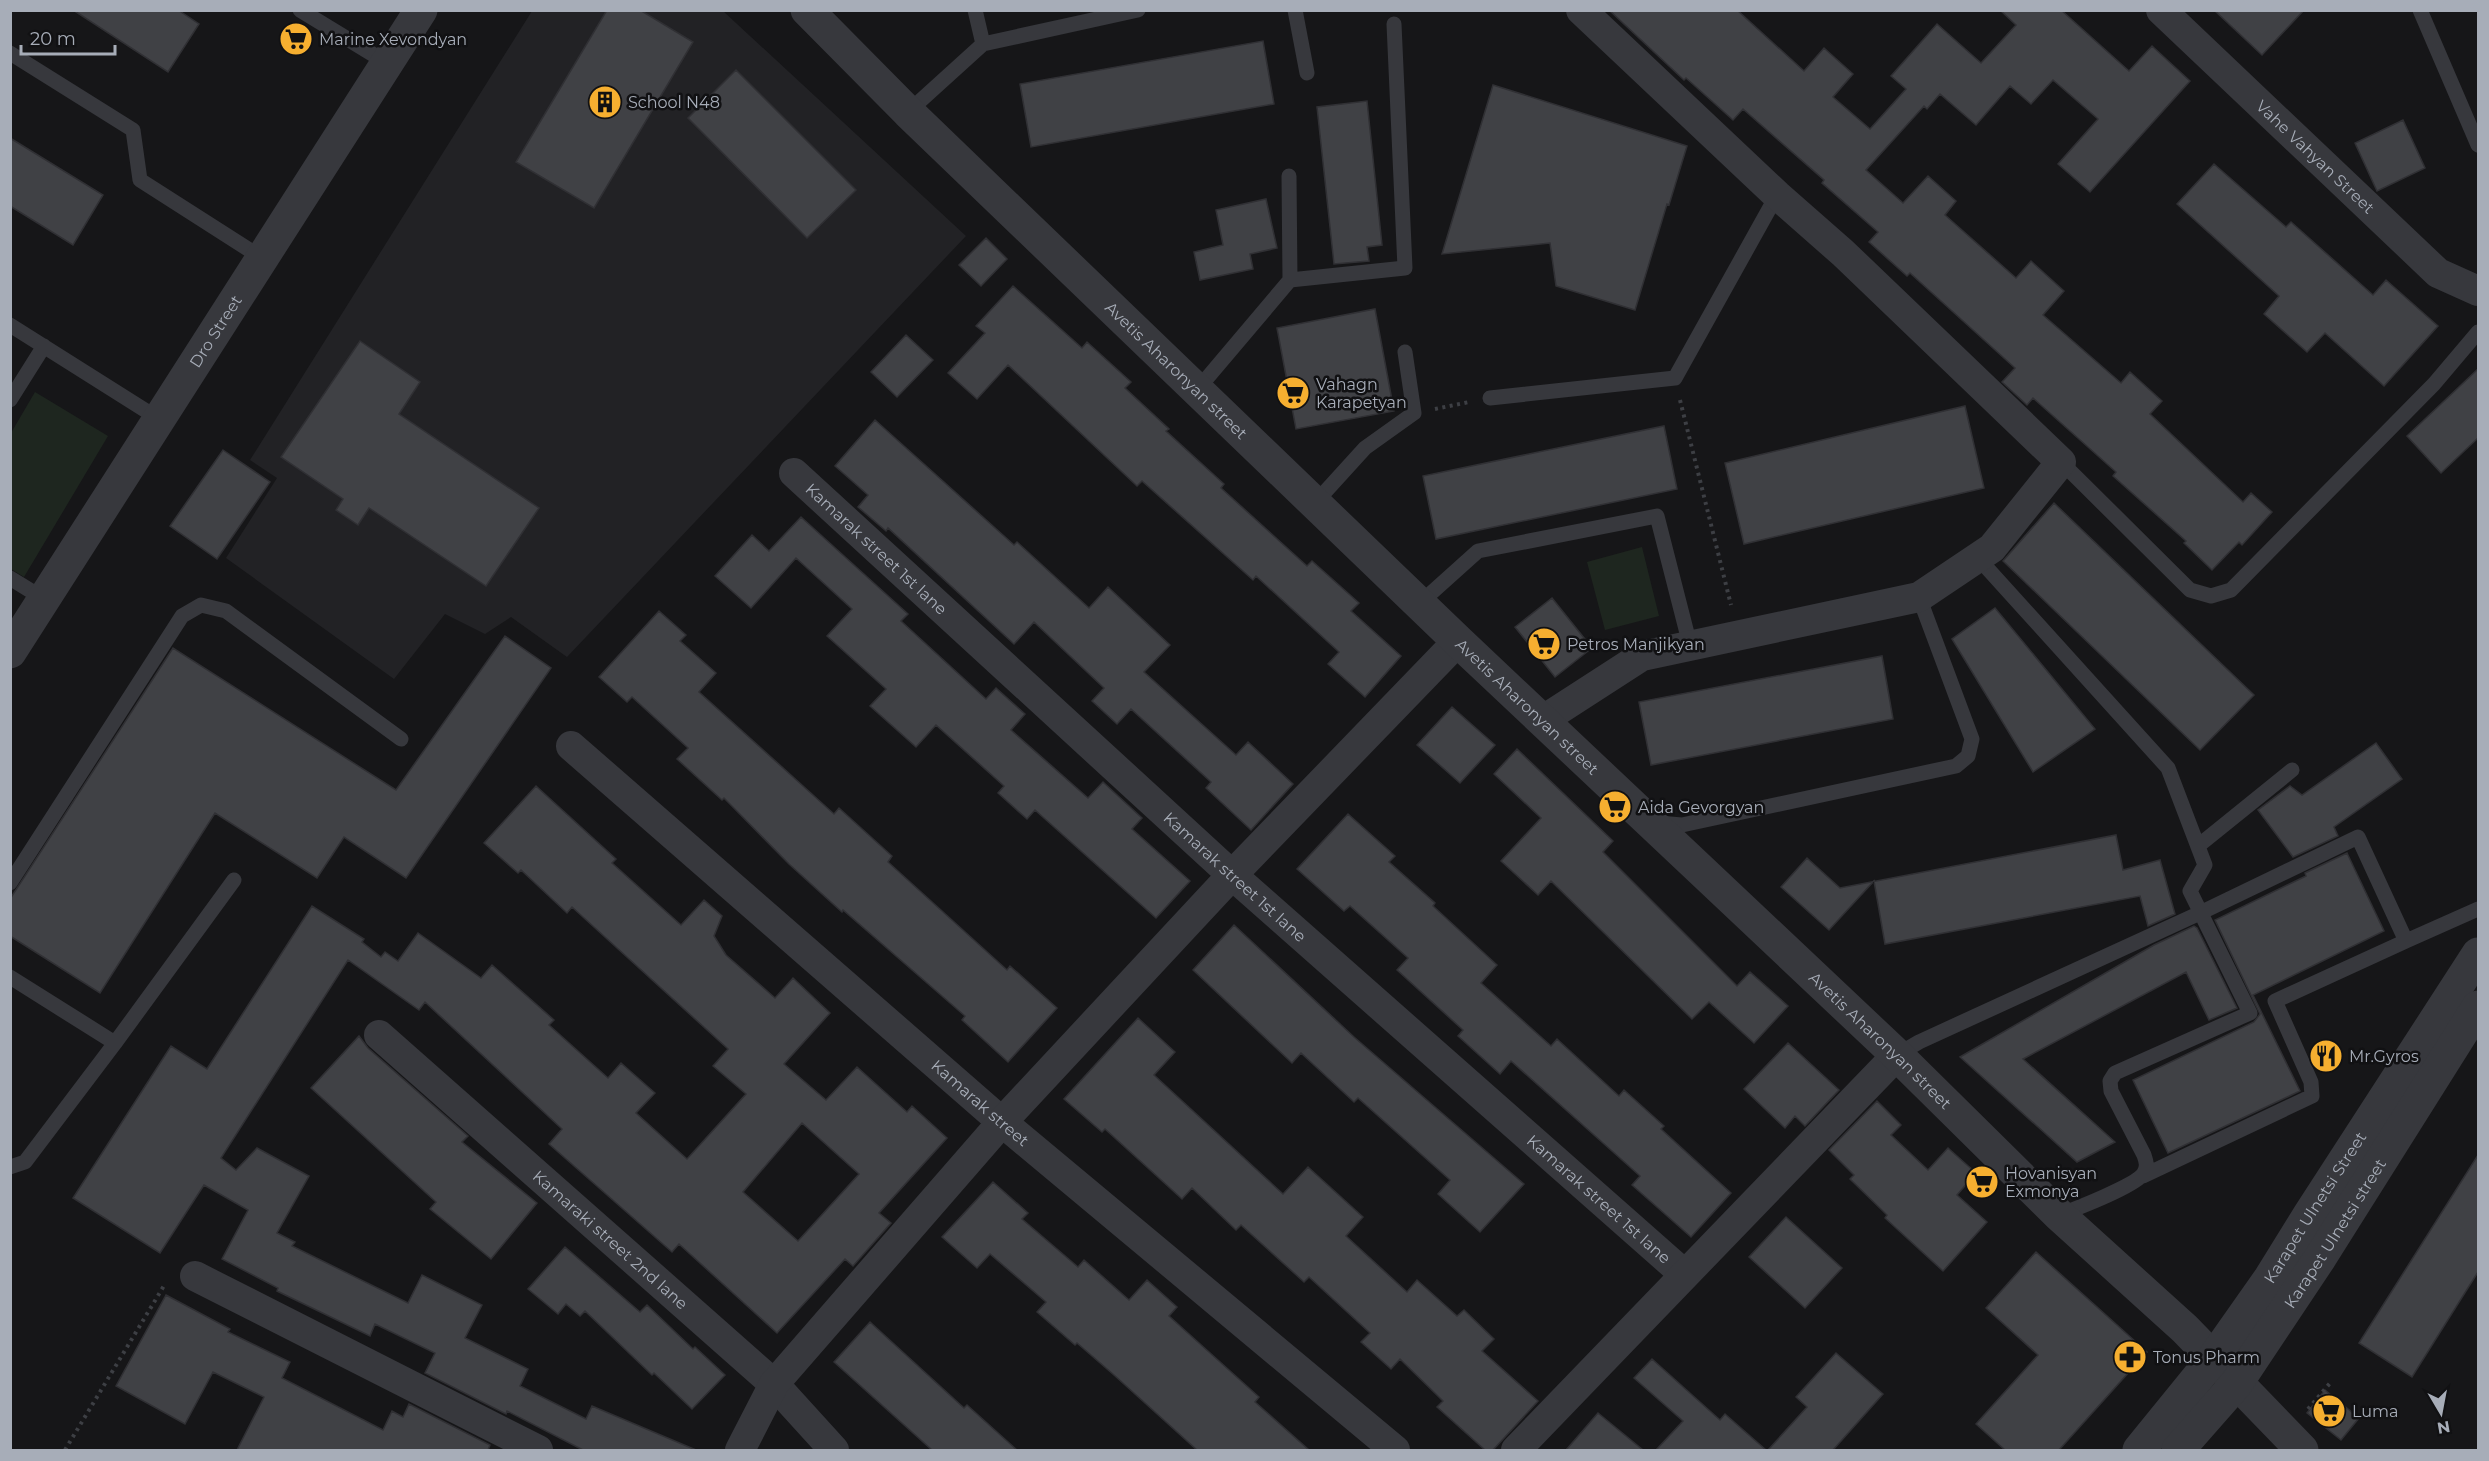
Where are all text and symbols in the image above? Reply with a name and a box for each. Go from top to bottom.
scale bar [21,18,116,56]
supermarket icon: Marine Xevondyan [278,21,314,57]
text: 20 m [30,28,76,50]
place label: Marine Xevondyan [319,30,467,49]
building icon: School N48 [587,84,623,120]
place label: School N48 [628,93,720,112]
street label: Vahe Vahyan Street [2252,96,2379,218]
street label: Dro Street [186,291,246,371]
street label: Avetis Aharonyan street [1101,298,1251,444]
supermarket icon: Vahagn Karapetyan [1275,375,1311,411]
place label: Vahagn Karapetyan [1316,375,1407,412]
street label: Kamarak street 1st lane [802,479,951,619]
supermarket icon: Petros Manjikyan [1526,626,1562,662]
street label: Avetis Aharonyan street [1451,635,1603,779]
place label: Petros Manjikyan [1567,635,1705,654]
supermarket icon: Aida Gevorgyan [1597,789,1633,825]
place label: Aida Gevorgyan [1638,798,1764,817]
street label: Kamarak street 1st lane [1160,808,1310,946]
street label: Avetis Aharonyan street [1805,968,1955,1114]
restaurant icon: Mr.Gyros [2308,1038,2344,1074]
place label: Mr.Gyros [2349,1047,2419,1066]
street label: Kamarak street [927,1056,1033,1151]
street label: Karapet Ulnetsi Street [2260,1128,2371,1287]
street label: Kamarak street 1st lane [1523,1131,1674,1268]
street label: Karapet Ulnetsi street [2280,1155,2390,1312]
supermarket icon: Hovanisyan Exmonya [1964,1164,2000,1200]
place label: Hovanisyan Exmonya [2005,1164,2097,1201]
street label: Kamaraki street 2nd lane [529,1167,692,1313]
pharmacy icon: Tonus Pharm [2112,1339,2148,1375]
place label: Tonus Pharm [2153,1348,2260,1367]
north arrow [2411,1383,2471,1443]
supermarket icon: Luma [2311,1393,2347,1429]
place label: Luma [2352,1402,2398,1421]
text: N [2435,1417,2452,1438]

